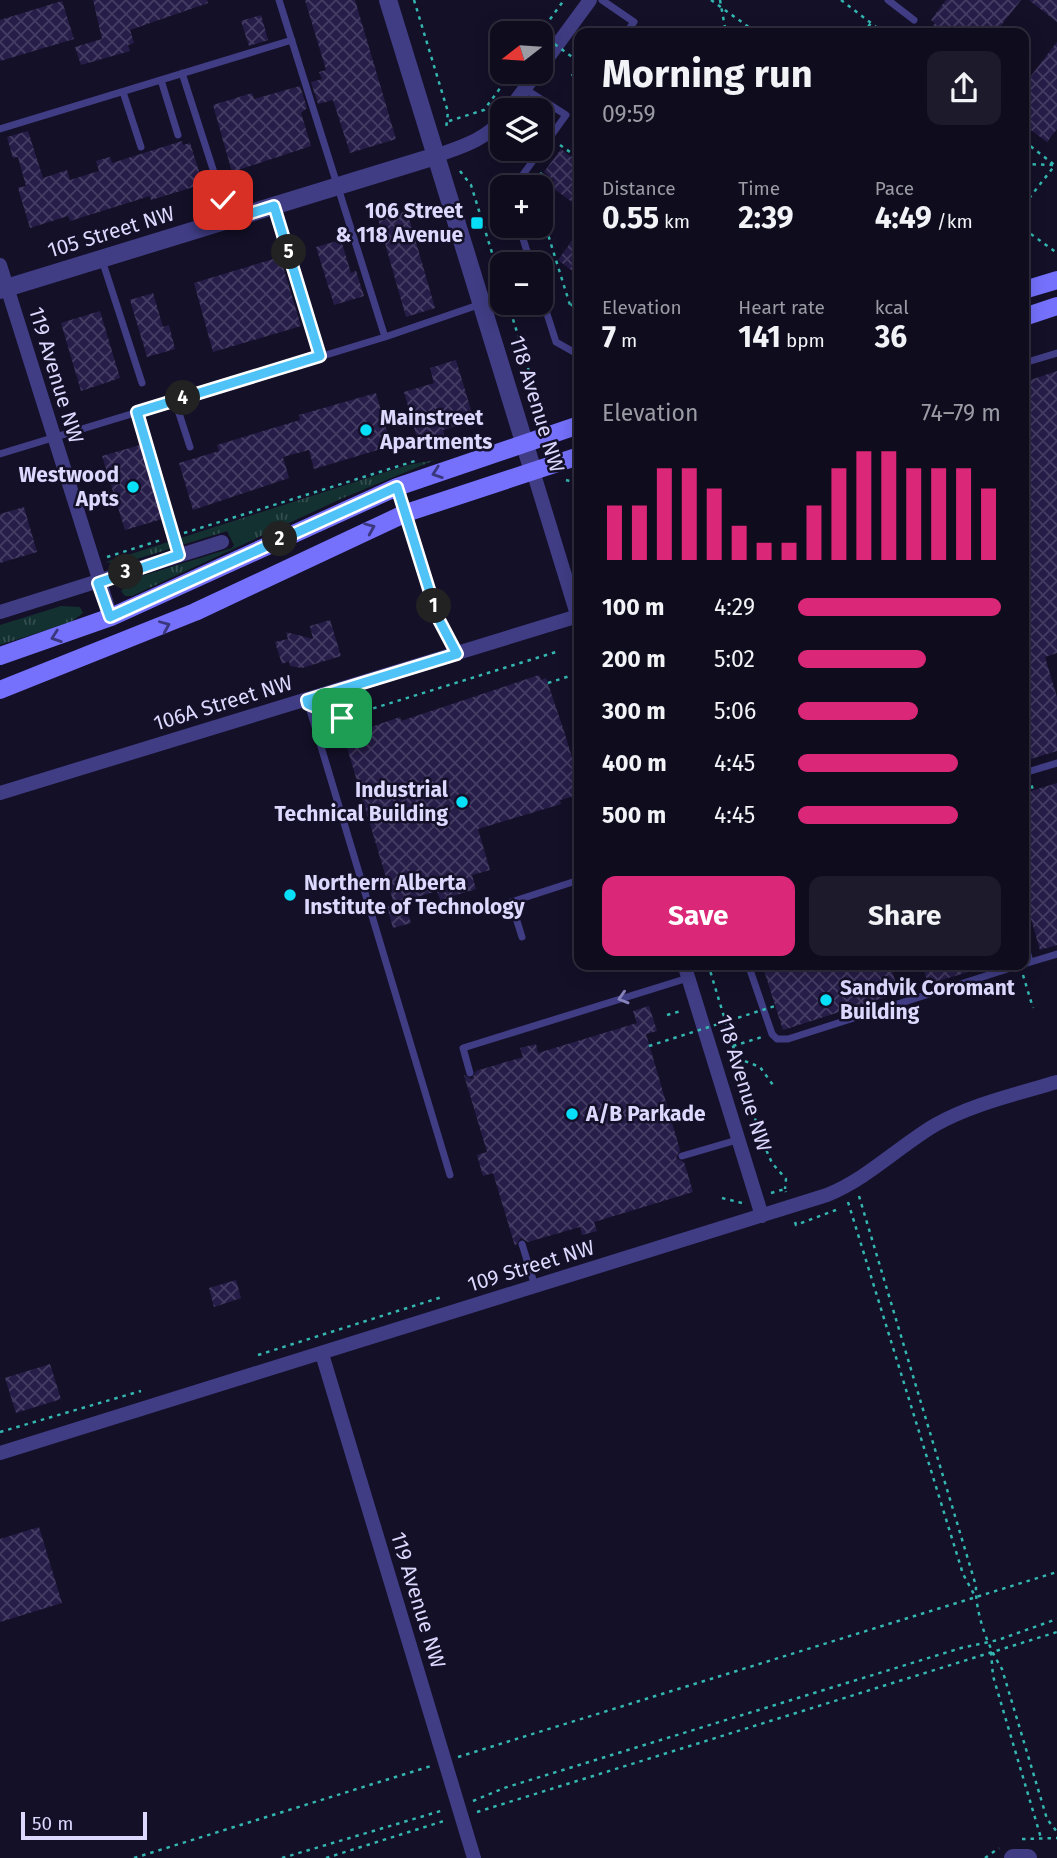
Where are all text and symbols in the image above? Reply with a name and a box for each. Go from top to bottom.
north arrow [490,21,553,84]
map controls [490,21,553,315]
text: Morning run [602,51,813,97]
button: share [927,51,1001,125]
button: layers [490,98,553,161]
text: 09:59 [602,100,656,128]
pin [193,170,253,230]
button: + [490,175,553,238]
text: Distance [602,177,676,200]
text: Time [738,177,780,200]
text: Pace [875,177,914,200]
icon: check [204,181,242,219]
place label: 106 Street & 118 Avenue [335,198,464,248]
street label: 105 Street NW [45,200,177,264]
text: 0.55 [602,200,659,236]
text: 2:39 [738,200,794,236]
text: 4:49 [875,200,932,236]
text: km [659,210,690,233]
text: /km [932,210,973,233]
marker: 106 Street & 118 Avenue [469,215,485,231]
pin: 5 [272,234,306,270]
text: 5 [283,240,294,263]
button: − [490,252,553,315]
text: Elevation [602,296,682,319]
text: Heart rate [738,296,825,319]
text: kcal [875,296,909,319]
street label: 119 Avenue NW [23,304,89,446]
text: 7 [602,319,616,355]
text: 141 [738,319,781,355]
text: 36 [875,319,907,355]
text: m [616,329,637,352]
text: bpm [781,329,825,352]
street label: 118 Avenue NW [504,332,570,476]
pin: 4 [166,380,200,416]
text: 4 [177,386,188,409]
text: Elevation [602,399,698,427]
text: 74–79 m [921,399,1001,427]
place label: Mainstreet Apartments [379,405,492,455]
marker: Mainstreet Apartments [358,422,374,438]
place label: Westwood Apts [19,462,119,512]
one-way arrow [431,465,443,479]
marker: Westwood Apts [125,479,141,495]
pin: 2 [262,522,298,556]
one-way arrow [364,522,376,536]
text: 2 [275,527,284,550]
pin: 3 [108,554,144,590]
text: 3 [121,560,130,583]
pin: 1 [416,588,452,624]
text: 100 m [602,593,664,621]
text: 4:29 [714,593,755,621]
text: 1 [429,594,438,617]
one-way arrow [158,620,170,634]
one-way arrow [50,629,62,643]
text: 200 m [602,645,666,673]
text: 5:02 [714,645,755,673]
street label: 106A Street NW [150,670,296,736]
pin [312,688,372,748]
text: 300 m [602,697,666,725]
text: 5:06 [714,697,756,725]
icon: arrive [323,699,361,737]
text: 400 m [602,749,667,777]
text: 4:45 [714,749,755,777]
place label: Industrial Technical Building [274,777,449,827]
marker: Industrial Technical Building [454,794,470,810]
text: 500 m [602,801,666,829]
text: 4:45 [714,801,755,829]
place label: Northern Alberta Institute of Technology [304,870,525,920]
button: Save [602,876,795,956]
button: Share [809,876,1001,956]
marker: Northern Alberta Institute of Technology [282,887,298,903]
place label: Sandvik Coromant Building [840,975,1016,1025]
one-way arrow [617,990,629,1005]
marker: Sandvik Coromant Building [818,992,834,1008]
street label: 118 Avenue NW [711,1011,777,1155]
place label: A/B Parkade [585,1101,706,1127]
marker: A/B Parkade [564,1106,580,1122]
street label: 109 Street NW [464,1234,598,1298]
street label: 119 Avenue NW [385,1529,451,1671]
scale bar [21,1809,147,1841]
text: 50 m [32,1812,73,1835]

